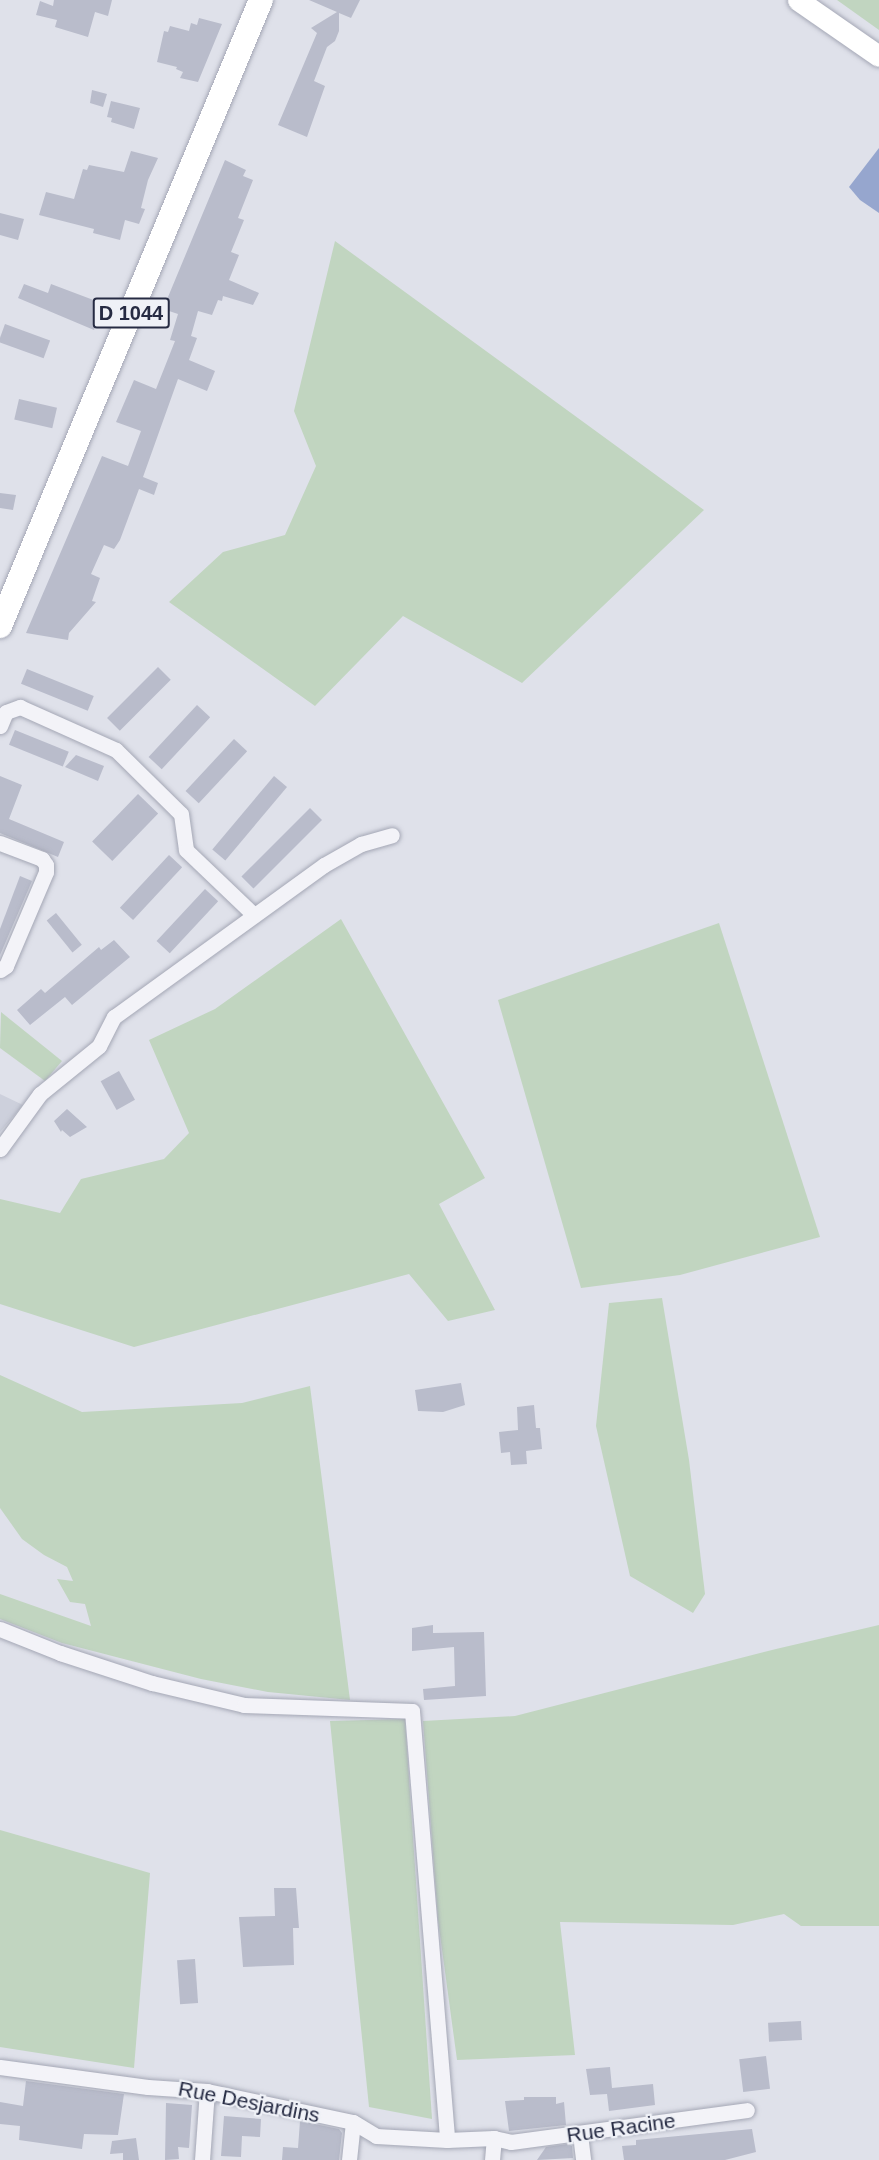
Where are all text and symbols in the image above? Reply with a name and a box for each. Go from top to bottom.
road number: D 1044 [92,296,170,330]
street label: Rue Desjardins [176,2076,322,2128]
street label: Rue Racine [565,2108,677,2148]

